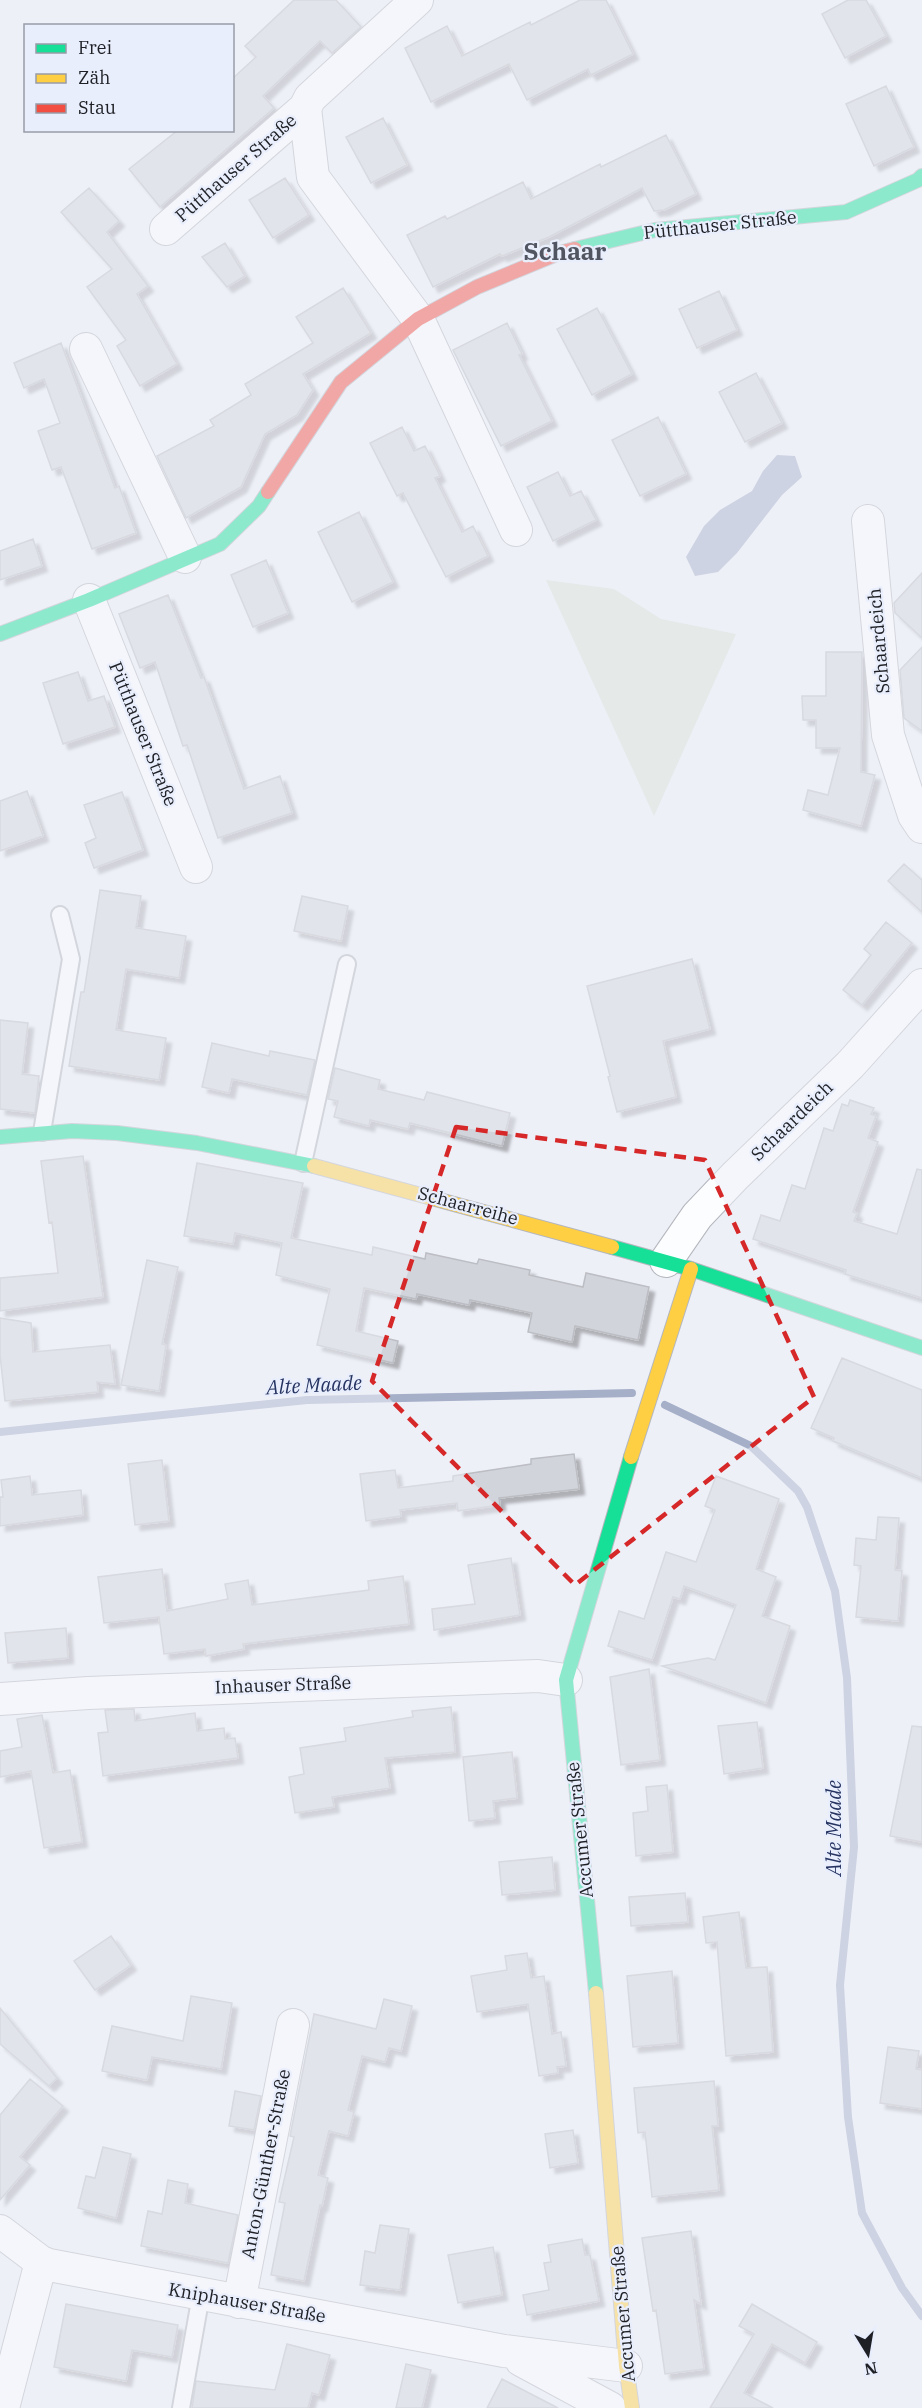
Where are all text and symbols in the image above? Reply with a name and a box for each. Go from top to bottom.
legend [24,24,234,132]
text: Frei [78,36,112,59]
text: Zäh [78,66,111,89]
text: Stau [78,96,116,119]
street label: Pütthauser Straße [170,109,301,227]
street label: Pütthauser Straße [642,205,798,244]
district label: Schaar [524,235,607,267]
street label: Schaardeich [862,587,895,695]
street label: Pütthauser Straße [104,658,183,809]
street label: Schaardeich [746,1076,838,1166]
street label: Schaarreihe [415,1181,521,1230]
water label: Alte Maade [263,1369,363,1401]
street label: Inhauser Straße [214,1671,352,1698]
street label: Accumer Straße [561,1761,598,1899]
water label: Alte Maade [820,1780,847,1878]
street label: Anton-Günther-Straße [236,2067,295,2261]
street label: Accumer Straße [605,2245,640,2383]
street label: Kniphauser Straße [167,2277,328,2328]
north arrow [838,2324,898,2384]
text: N [863,2358,879,2380]

